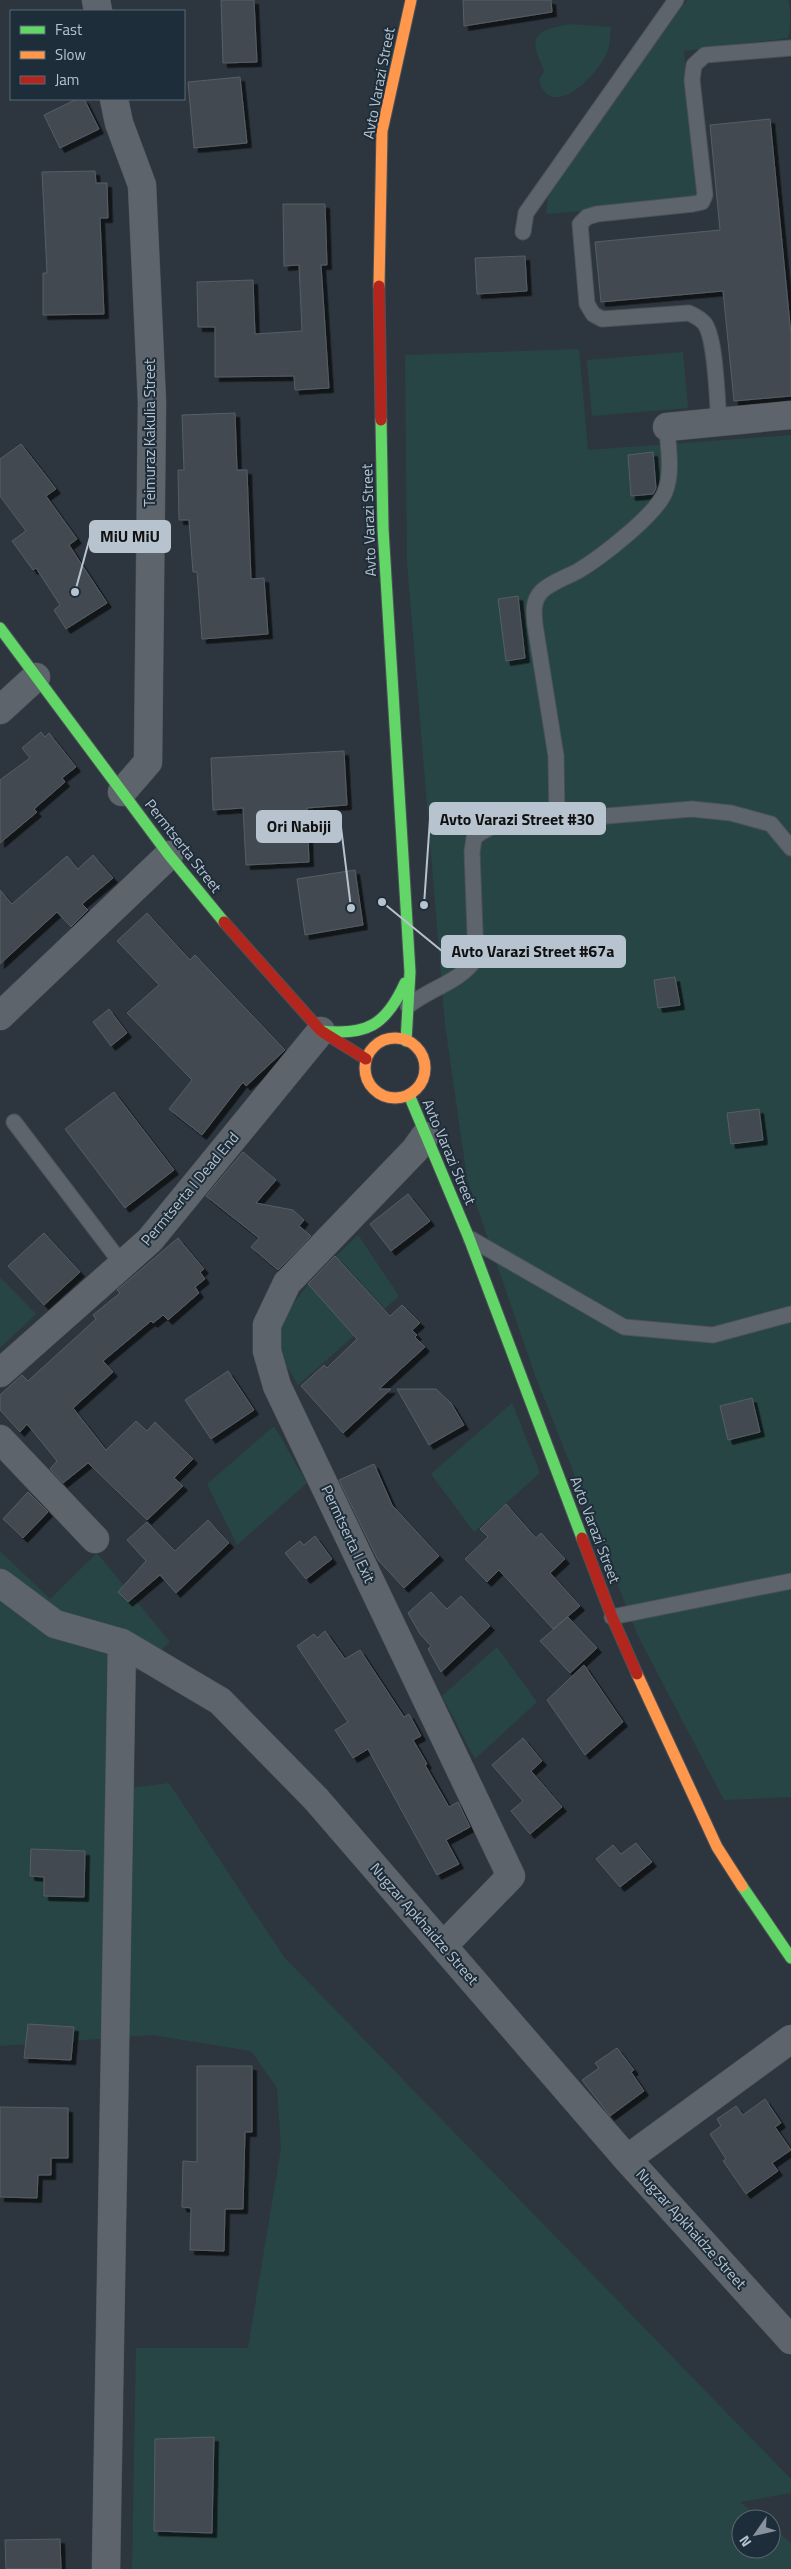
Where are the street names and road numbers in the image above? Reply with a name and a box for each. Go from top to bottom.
street label: Avto Varazi Street [356,25,401,141]
street label: Teimuraz Kakulia Street [138,358,161,507]
street label: Avto Varazi Street [355,462,382,577]
street label: Permtserta Street [139,794,228,898]
street label: Avto Varazi Street [417,1095,482,1209]
street label: Permtserta I Dead End [135,1127,244,1251]
street label: Avto Varazi Street [564,1473,627,1587]
street label: Permtserta I Exit [316,1481,382,1587]
street label: Nugzar Apkhaidze Street [365,1857,485,1991]
street label: Nugzar Apkhaidze Street [631,2163,753,2295]

